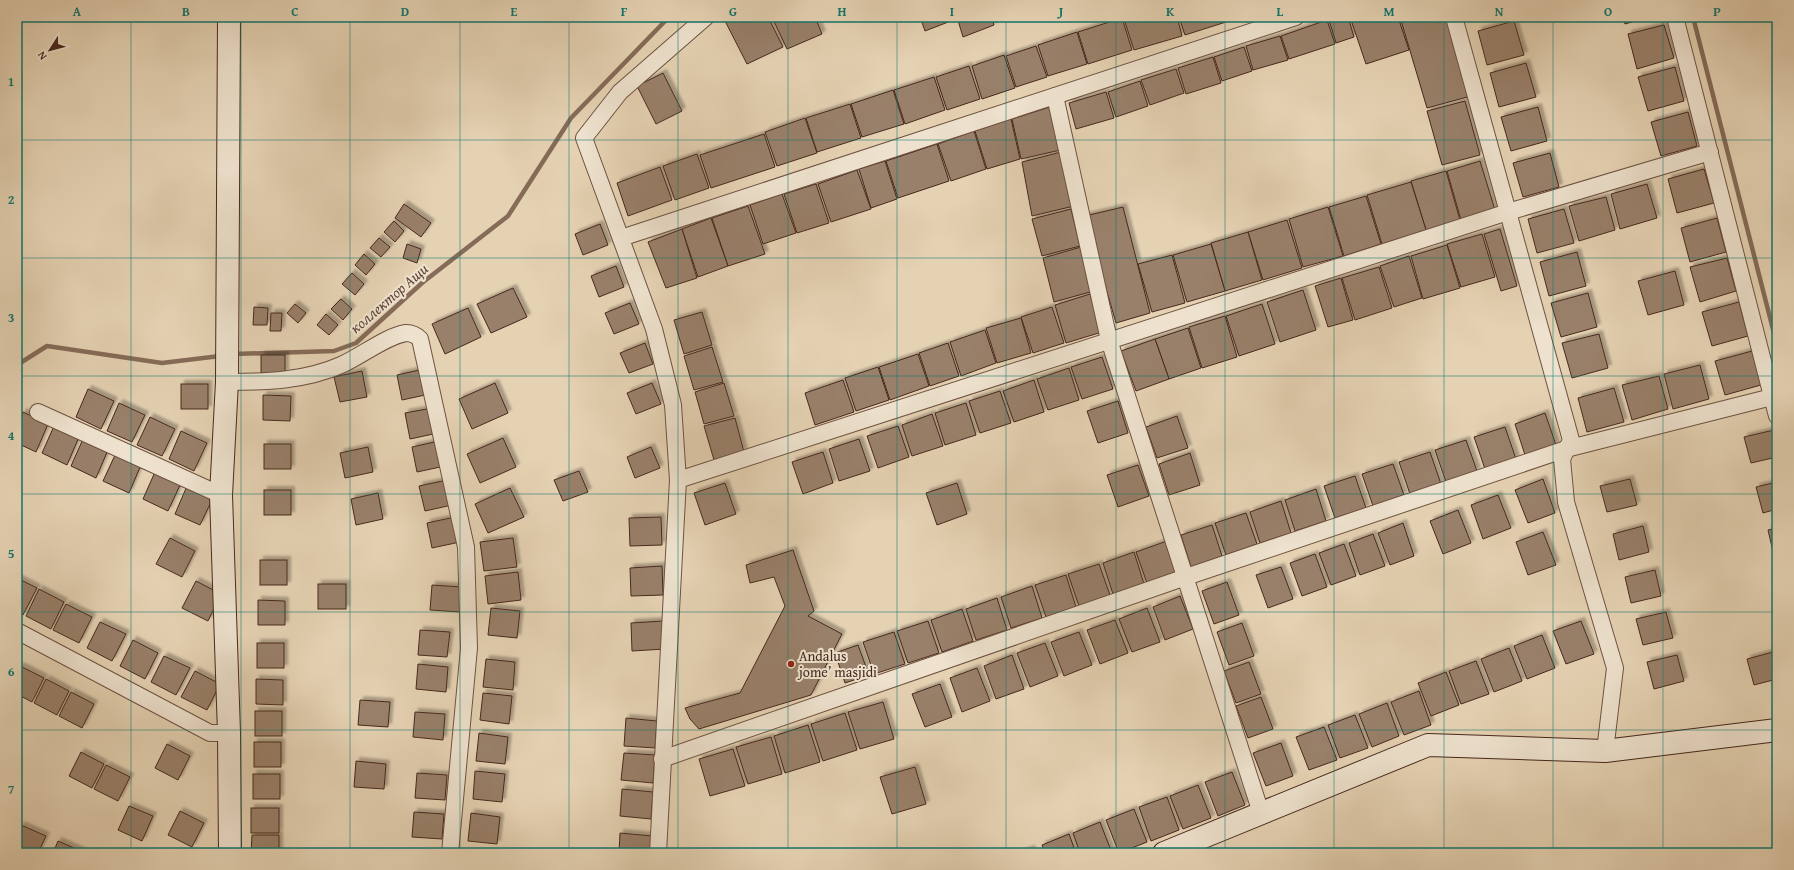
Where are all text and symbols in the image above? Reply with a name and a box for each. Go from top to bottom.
text: A [73,2,82,21]
text: B [182,2,190,21]
text: C [291,2,299,21]
text: D [401,2,409,21]
text: E [511,2,518,21]
text: F [621,2,628,21]
text: G [729,2,737,21]
text: H [837,2,847,21]
text: I [950,2,954,21]
text: J [1057,2,1064,21]
text: K [1166,2,1175,21]
text: L [1277,2,1284,21]
text: M [1383,2,1395,21]
text: N [1495,2,1504,21]
text: O [1604,2,1612,21]
text: P [1713,2,1721,21]
north arrow [30,30,70,70]
text: N [33,48,51,64]
text: 1 [8,72,14,91]
text: 2 [8,190,15,209]
water label: коллектор Ащи [345,258,433,338]
text: 3 [8,308,14,327]
text: 4 [8,426,15,445]
text: 5 [8,544,15,563]
place label: Andalus jome’ masjidi [797,646,877,682]
marker: Andalus jome’ masjidi [786,659,796,669]
text: 6 [8,662,15,681]
text: 7 [8,780,15,799]

